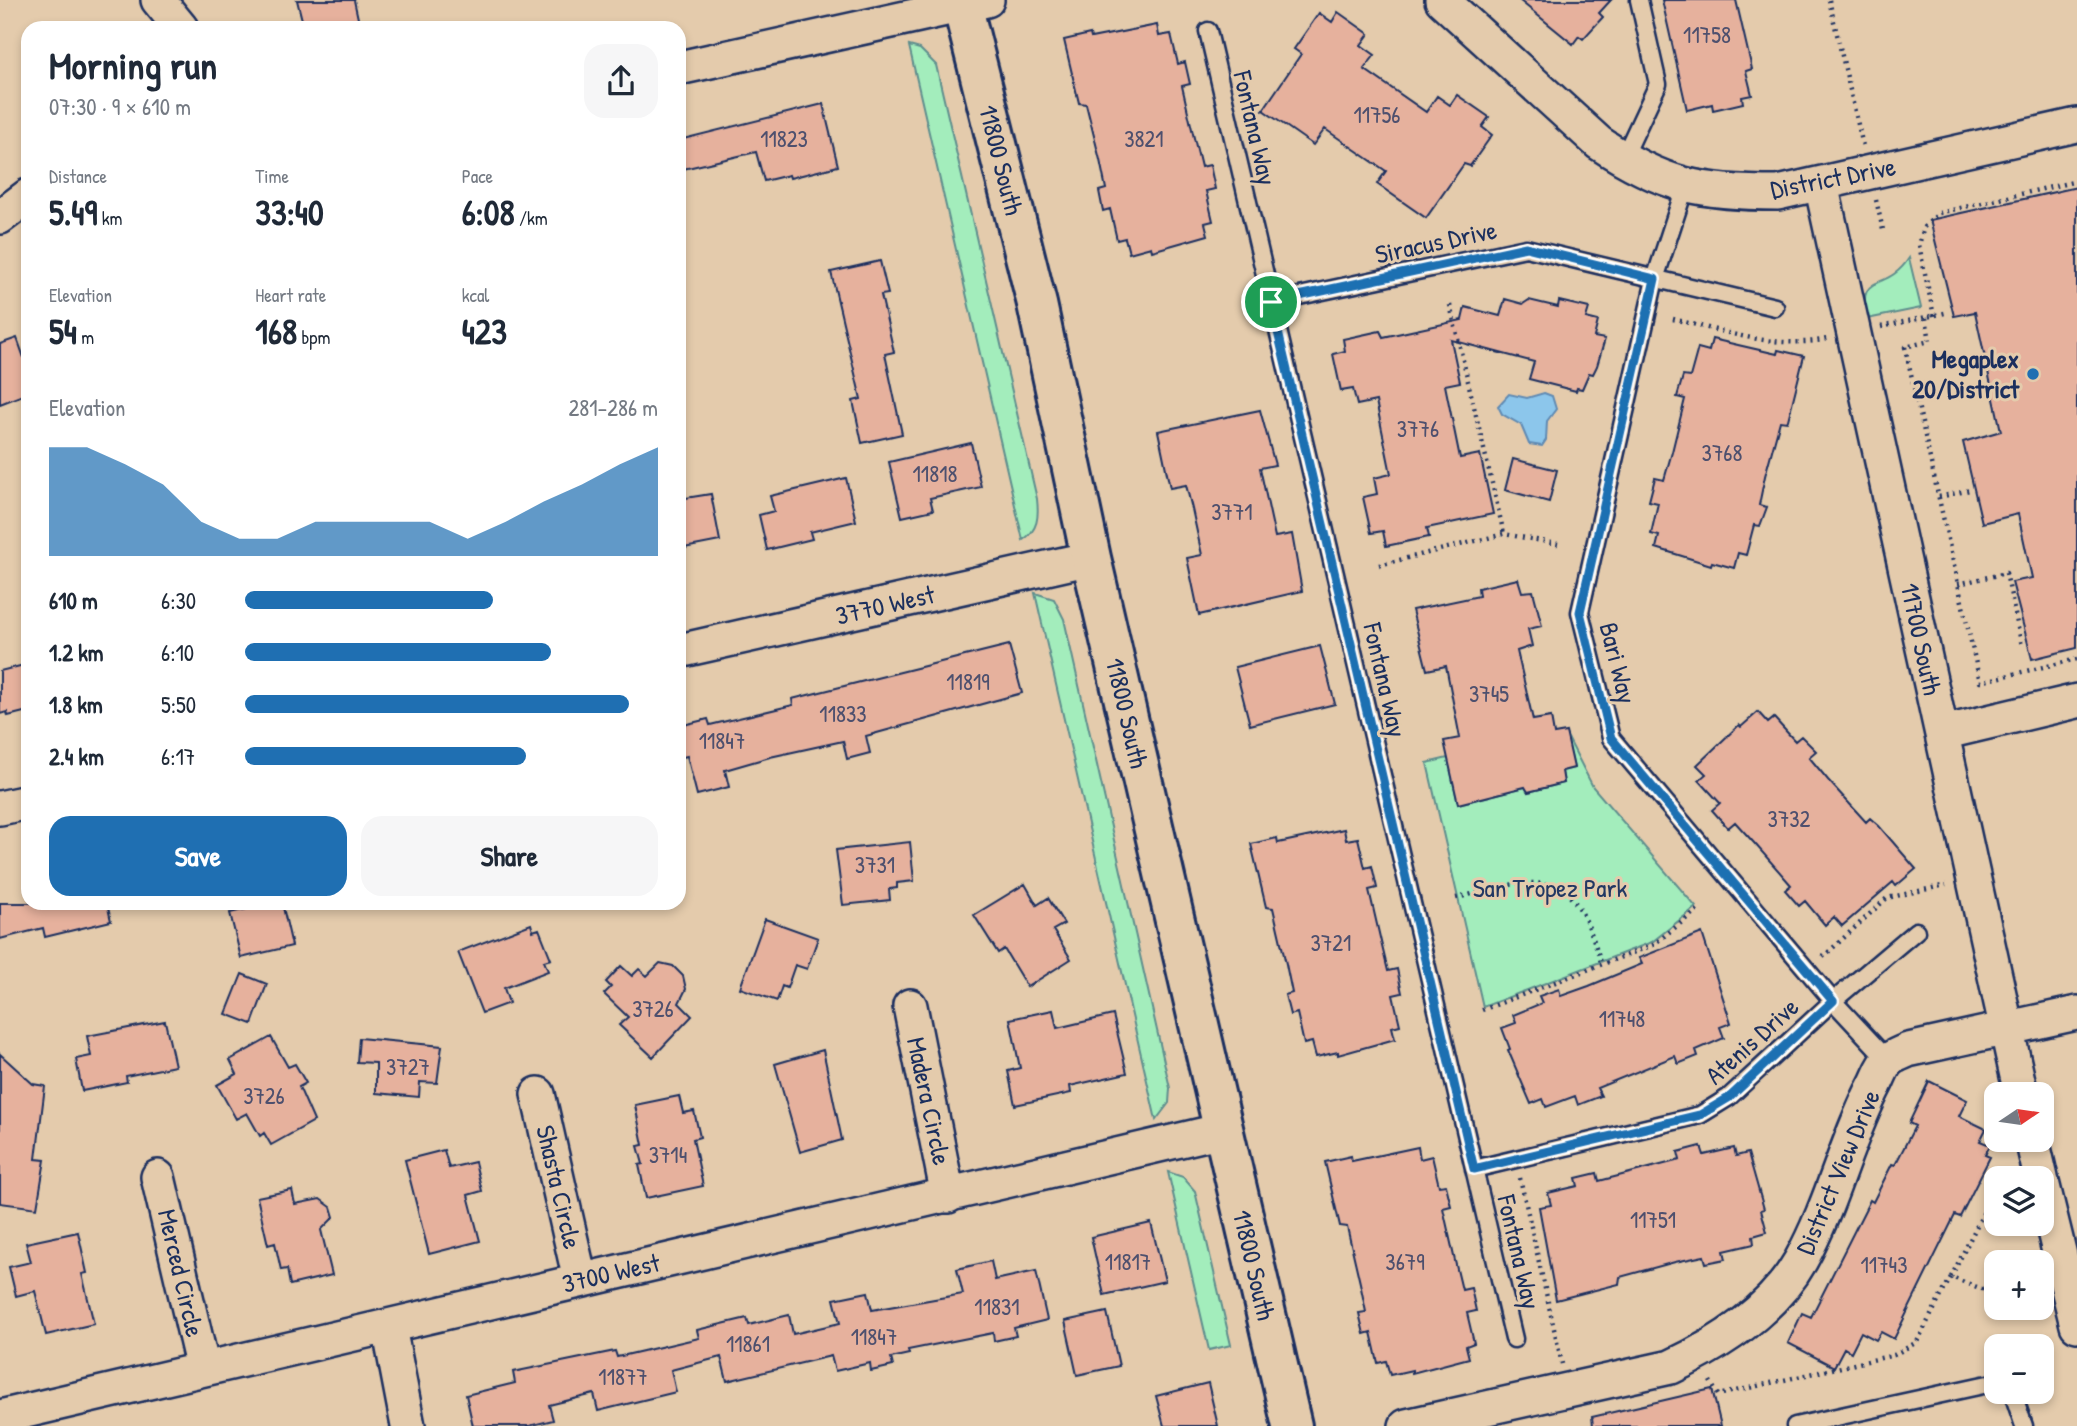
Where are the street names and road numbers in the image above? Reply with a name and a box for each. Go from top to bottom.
street label: Fontana Way [1225,66,1286,188]
street label: 11800 South [971,101,1032,219]
street label: District Drive [1767,148,1899,207]
street label: Siracus Drive [1372,212,1500,271]
street label: 3770 West [832,576,939,633]
street label: 11700 South [1893,580,1950,698]
street label: Fontana Way [1355,618,1416,740]
street label: Bari Way [1592,619,1645,707]
street label: 11800 South [1098,654,1157,772]
street label: Atenis Drive [1697,989,1806,1092]
street label: Madera Circle [899,1034,960,1168]
street label: District View Drive [1787,1084,1888,1260]
street label: Shasta Circle [528,1122,591,1252]
street label: Fontana Way [1489,1190,1550,1312]
street label: Merced Circle [150,1206,213,1340]
street label: 11800 South [1225,1206,1284,1324]
street label: 3700 West [559,1244,664,1301]

